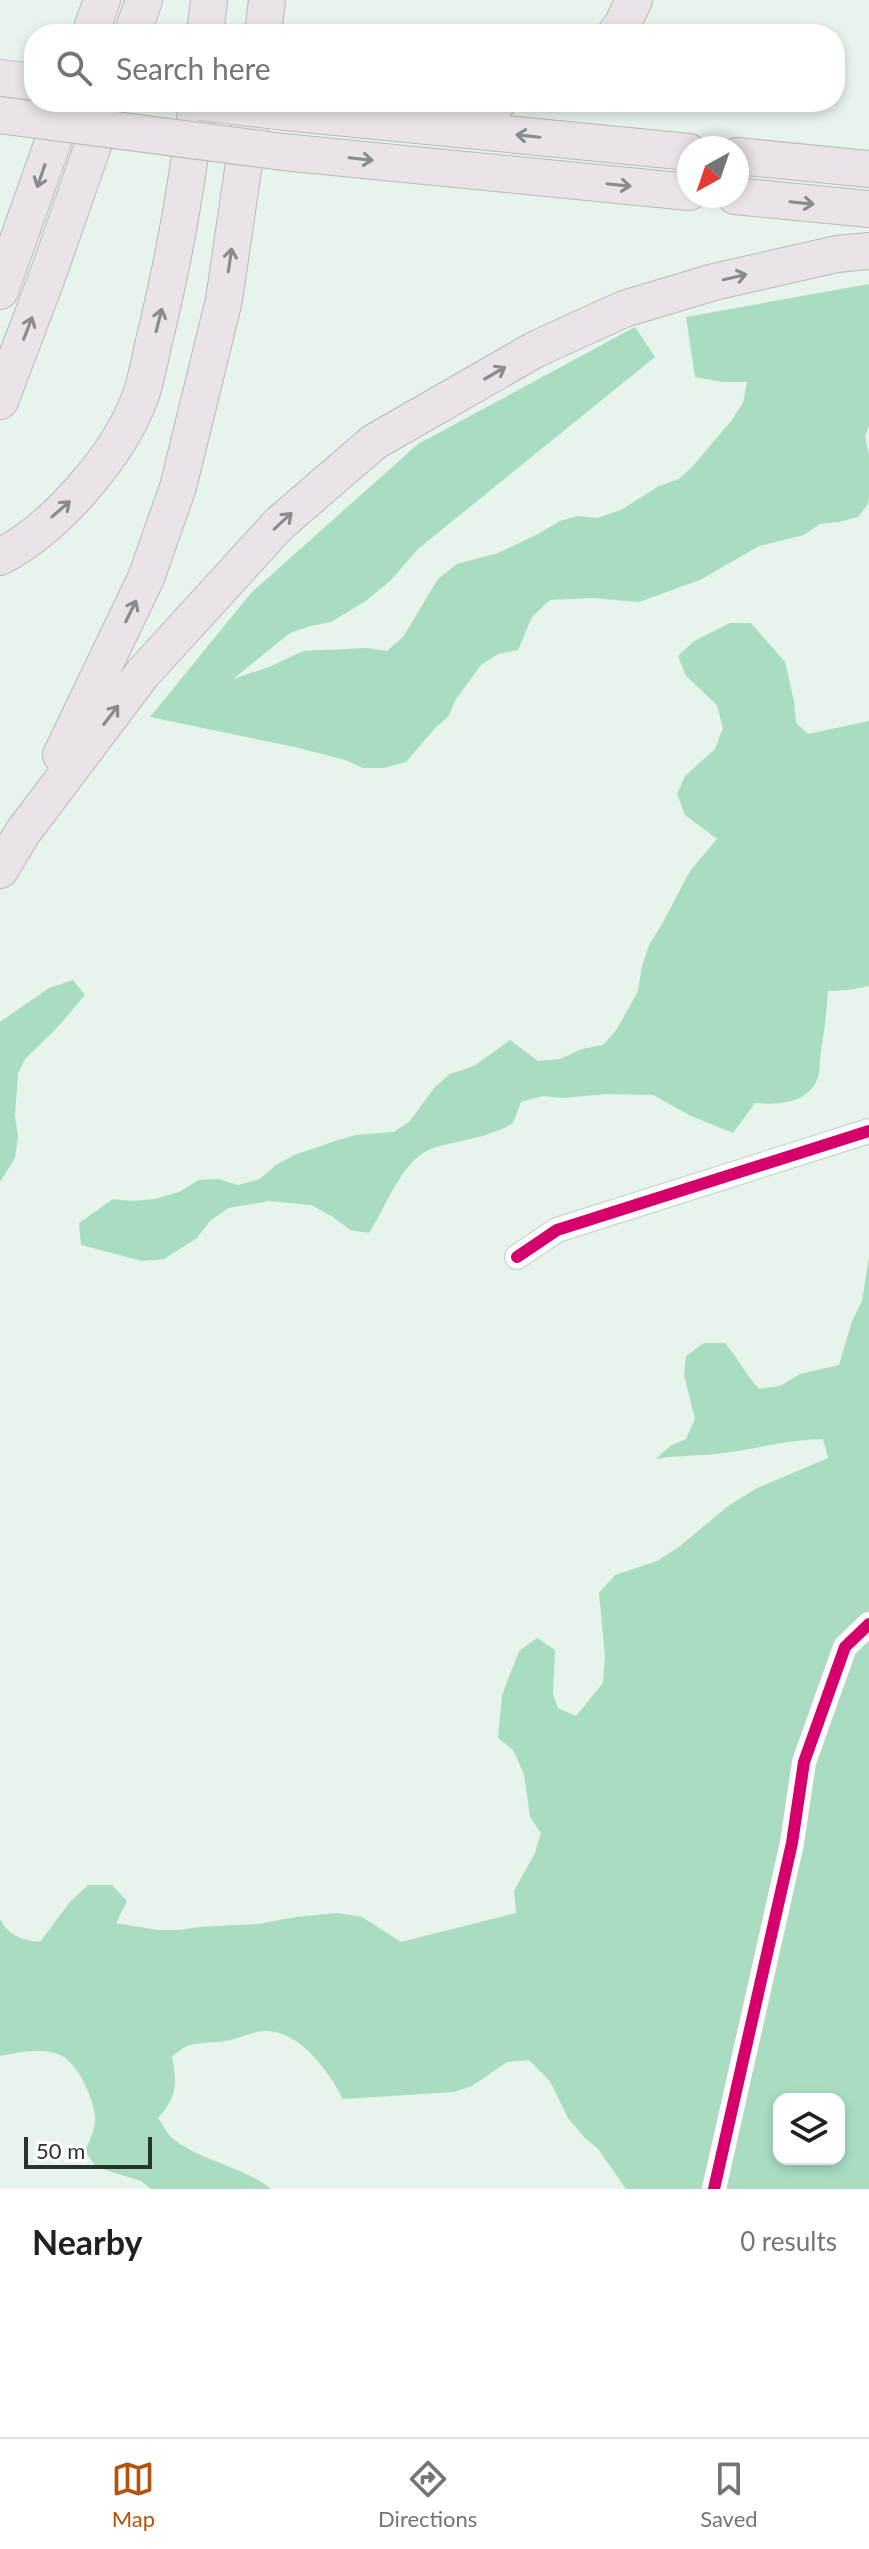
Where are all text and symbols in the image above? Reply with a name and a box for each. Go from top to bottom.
search box [24,24,845,112]
icon: search [52,46,96,90]
text: Search here [116,50,271,86]
one-way arrow [515,129,542,144]
north arrow [677,136,749,208]
one-way arrow [347,152,374,167]
one-way arrow [33,163,48,188]
one-way arrow [605,177,632,192]
one-way arrow [788,195,815,210]
one-way arrow [223,248,238,274]
one-way arrow [722,269,748,284]
one-way arrow [152,308,167,333]
one-way arrow [22,316,36,341]
one-way arrow [483,365,506,381]
one-way arrow [51,501,71,519]
one-way arrow [273,512,293,531]
one-way arrow [124,599,139,623]
one-way arrow [102,705,119,727]
map controls [773,2093,845,2165]
button: layers [773,2093,845,2165]
scale bar [24,2133,152,2169]
text: 50 m [36,2137,85,2164]
text: Nearby [32,2221,143,2262]
text: 0 results [740,2225,837,2257]
tab: Map [111,2457,155,2532]
tab: Directions [378,2457,477,2532]
tab: Saved [700,2457,758,2532]

